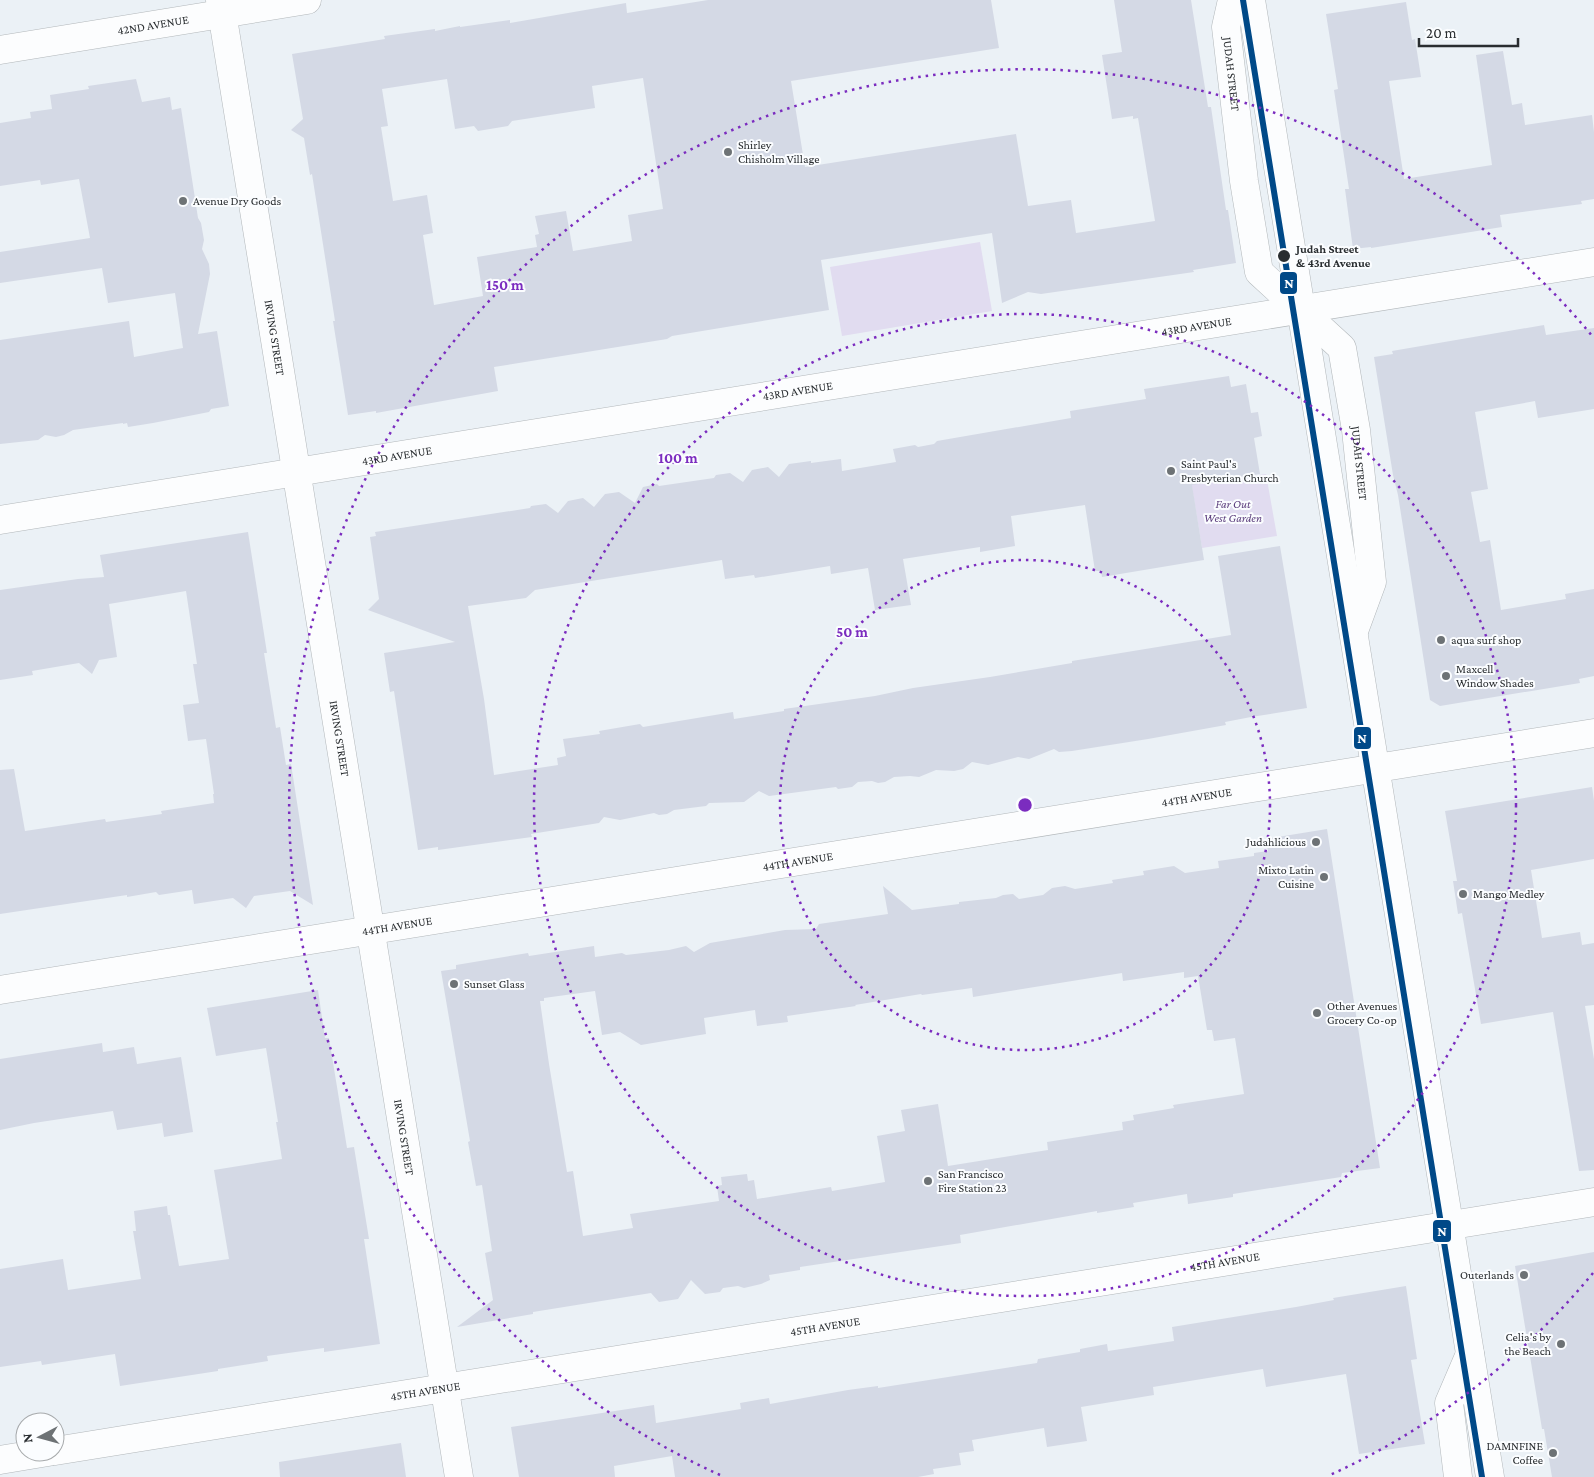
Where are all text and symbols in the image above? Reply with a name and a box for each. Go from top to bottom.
street label: 42ND AVENUE [116,12,190,38]
scale bar [1419,15,1518,47]
text: 20 m [1426,25,1457,41]
street label: JUDAH STREET [1220,35,1243,112]
place label: Shirley Chisholm Village [738,138,820,166]
marker: Shirley Chisholm Village [722,146,734,158]
place label: Avenue Dry Goods [193,194,281,208]
marker: Avenue Dry Goods [177,195,189,207]
place label: Judah Street & 43rd Avenue [1294,242,1371,270]
marker: Judah Street & 43rd Avenue [1276,248,1292,264]
line badge: N [1279,271,1298,295]
text: N [1284,275,1294,291]
text: 150 m [486,277,524,293]
street label: IRVING STREET [262,299,288,377]
street label: 43RD AVENUE [1160,314,1233,339]
street label: 43RD AVENUE [762,378,834,403]
street label: JUDAH STREET [1348,424,1370,501]
street label: 43RD AVENUE [361,443,433,468]
text: 100 m [658,450,698,466]
place label: Saint Paul's Presbyterian Church [1181,457,1279,485]
marker: Saint Paul's Presbyterian Church [1165,465,1177,477]
park label: Far Out West Garden [1204,497,1262,525]
text: 50 m [836,624,868,640]
place label: aqua surf shop [1451,633,1521,647]
marker: aqua surf shop [1435,634,1447,646]
place label: Maxcell Window Shades [1456,662,1534,690]
marker: Maxcell Window Shades [1440,670,1452,682]
street label: IRVING STREET [326,699,353,778]
line badge: N [1353,726,1372,750]
text: N [1357,730,1367,746]
street label: 44TH AVENUE [1160,784,1233,810]
centre of rings [1016,796,1034,814]
place label: Judahlicious [1245,835,1306,849]
marker: Judahlicious [1310,836,1322,848]
street label: 44TH AVENUE [762,849,834,874]
place label: Mixto Latin Cuisine [1258,863,1315,891]
marker: Mixto Latin Cuisine [1318,871,1330,883]
place label: Mango Medley [1473,887,1545,901]
marker: Mango Medley [1457,888,1469,900]
street label: 44TH AVENUE [361,913,434,939]
place label: Sunset Glass [464,977,525,991]
marker: Sunset Glass [448,978,460,990]
place label: Other Avenues Grocery Co-op [1327,999,1398,1027]
marker: Other Avenues Grocery Co-op [1311,1007,1323,1019]
street label: IRVING STREET [391,1098,417,1177]
place label: San Francisco Fire Station 23 [938,1167,1007,1195]
marker: San Francisco Fire Station 23 [922,1175,934,1187]
line badge: N [1432,1219,1452,1243]
text: N [1437,1223,1447,1239]
street label: 45TH AVENUE [1189,1249,1261,1274]
place label: Outerlands [1460,1268,1514,1282]
marker: Outerlands [1518,1269,1530,1281]
street label: 45TH AVENUE [789,1314,861,1339]
place label: Celia's by the Beach [1504,1330,1552,1358]
marker: Celia's by the Beach [1555,1338,1567,1350]
street label: 45TH AVENUE [389,1378,462,1404]
north arrow [15,1412,65,1462]
text: N [19,1432,36,1444]
place label: DAMNFINE Coffee [1486,1439,1543,1467]
marker: DAMNFINE Coffee [1547,1447,1559,1459]

